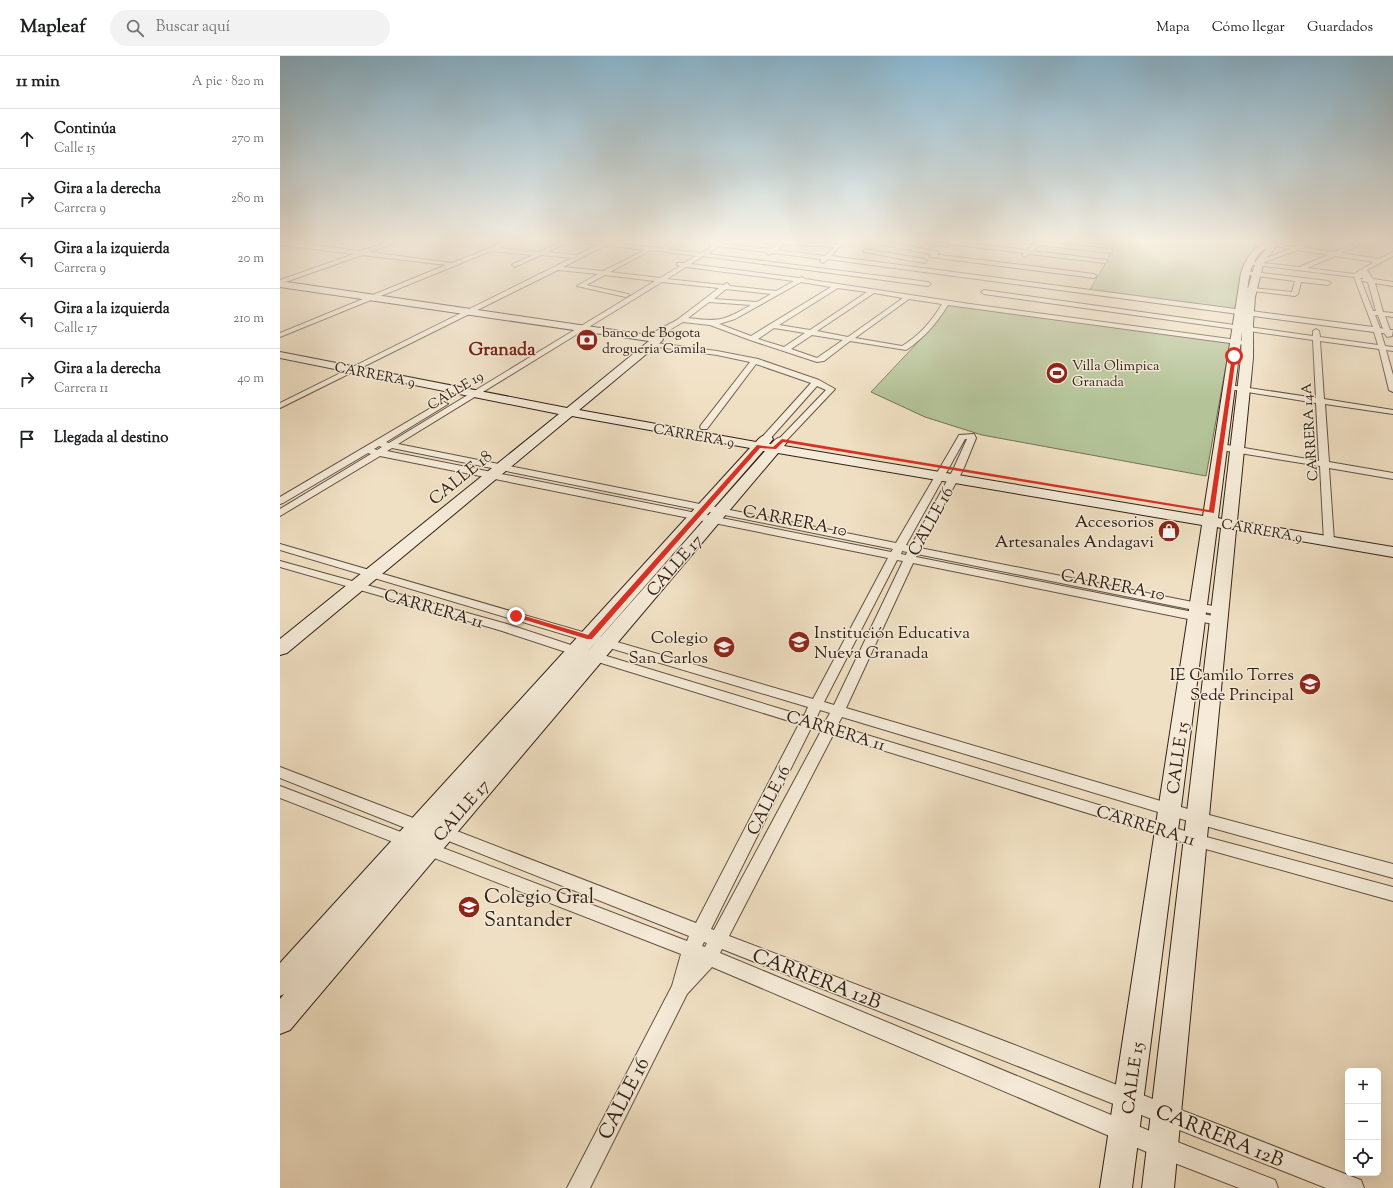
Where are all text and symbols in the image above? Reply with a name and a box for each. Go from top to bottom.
search box [110,10,390,46]
text: Mapleaf [20,14,86,41]
icon: search [124,17,146,39]
text: Buscar aquí [156,17,230,38]
text: Mapa [1156,18,1190,38]
text: Cómo llegar [1212,18,1285,38]
text: Guardados [1307,18,1373,38]
text: 11 min [16,70,60,94]
text: A pie · 820 m [192,73,264,91]
text: Continúa [54,119,116,140]
icon: ahead [16,128,38,150]
text: 270 m [231,130,264,148]
text: Calle 15 [54,140,95,158]
text: Gira a la derecha [54,179,161,200]
icon: right [16,188,38,210]
text: 280 m [231,190,264,208]
text: Carrera 9 [54,200,106,218]
text: Gira a la izquierda [54,239,170,260]
icon: left [16,248,38,270]
text: 20 m [238,250,264,268]
text: Carrera 9 [54,260,106,278]
text: Gira a la izquierda [54,299,170,320]
icon: left [16,308,38,330]
text: 210 m [233,310,264,328]
text: Calle 17 [54,320,97,338]
place label: banco de Bogota drogueria Camila [602,324,707,360]
bank icon: banco de Bogota drogueria Camila [574,327,600,353]
district label: Granada [469,338,536,364]
route start [1225,347,1243,365]
place label: Villa Olimpica Granada [1072,357,1160,393]
street label: CARRERA 9 [333,358,417,394]
text: Gira a la derecha [54,359,161,380]
sports icon: Villa Olimpica Granada [1044,360,1070,386]
street label: CALLE 19 [424,367,488,416]
icon: right [16,368,38,390]
text: 40 m [237,370,264,388]
text: Carrera 11 [54,380,108,398]
street label: CARRERA 14A [1298,382,1324,482]
street label: CARRERA 9 [652,420,736,454]
icon: arrive [16,428,38,450]
text: Llegada al destino [54,428,169,449]
street label: CALLE 18 [424,445,498,512]
street label: CALLE 16 [903,483,961,561]
street label: CARRERA 10 [740,500,849,544]
place label: Accesorios Artesanales Andagavi [995,511,1154,555]
street label: CARRERA 9 [1220,515,1304,549]
shop icon: Accesorios Artesanales Andagavi [1156,518,1182,544]
street label: CALLE 17 [642,530,710,603]
street label: CARRERA 10 [1058,564,1167,608]
street label: CARRERA 11 [381,584,486,636]
route end [507,607,525,625]
place label: Institución Educativa Nueva Granada [814,622,970,666]
place label: Colegio San Carlos [628,627,708,671]
school or university icon: Institución Educativa Nueva Granada [786,629,812,655]
school or university icon: Colegio San Carlos [711,634,737,660]
place label: IE Camilo Torres Sede Principal [1170,664,1294,708]
school or university icon: IE Camilo Torres Sede Principal [1297,671,1323,697]
street label: CARRERA 11 [783,705,888,758]
street label: CALLE 15 [1162,720,1196,796]
street label: CALLE 16 [742,762,798,840]
street label: CALLE 17 [429,775,497,848]
street label: CARRERA 11 [1093,800,1198,853]
place label: Colegio Gral Santander [484,884,595,936]
school or university icon: Colegio Gral Santander [456,894,482,920]
street label: CARRERA 12B [747,942,885,1018]
street label: CALLE 15 [1117,1040,1151,1116]
street label: CALLE 16 [592,1053,658,1145]
map controls [1345,1068,1381,1176]
button: + [1345,1068,1381,1104]
street label: CARRERA 12B [1151,1098,1288,1176]
button: − [1345,1104,1381,1140]
button: locate [1345,1140,1381,1176]

